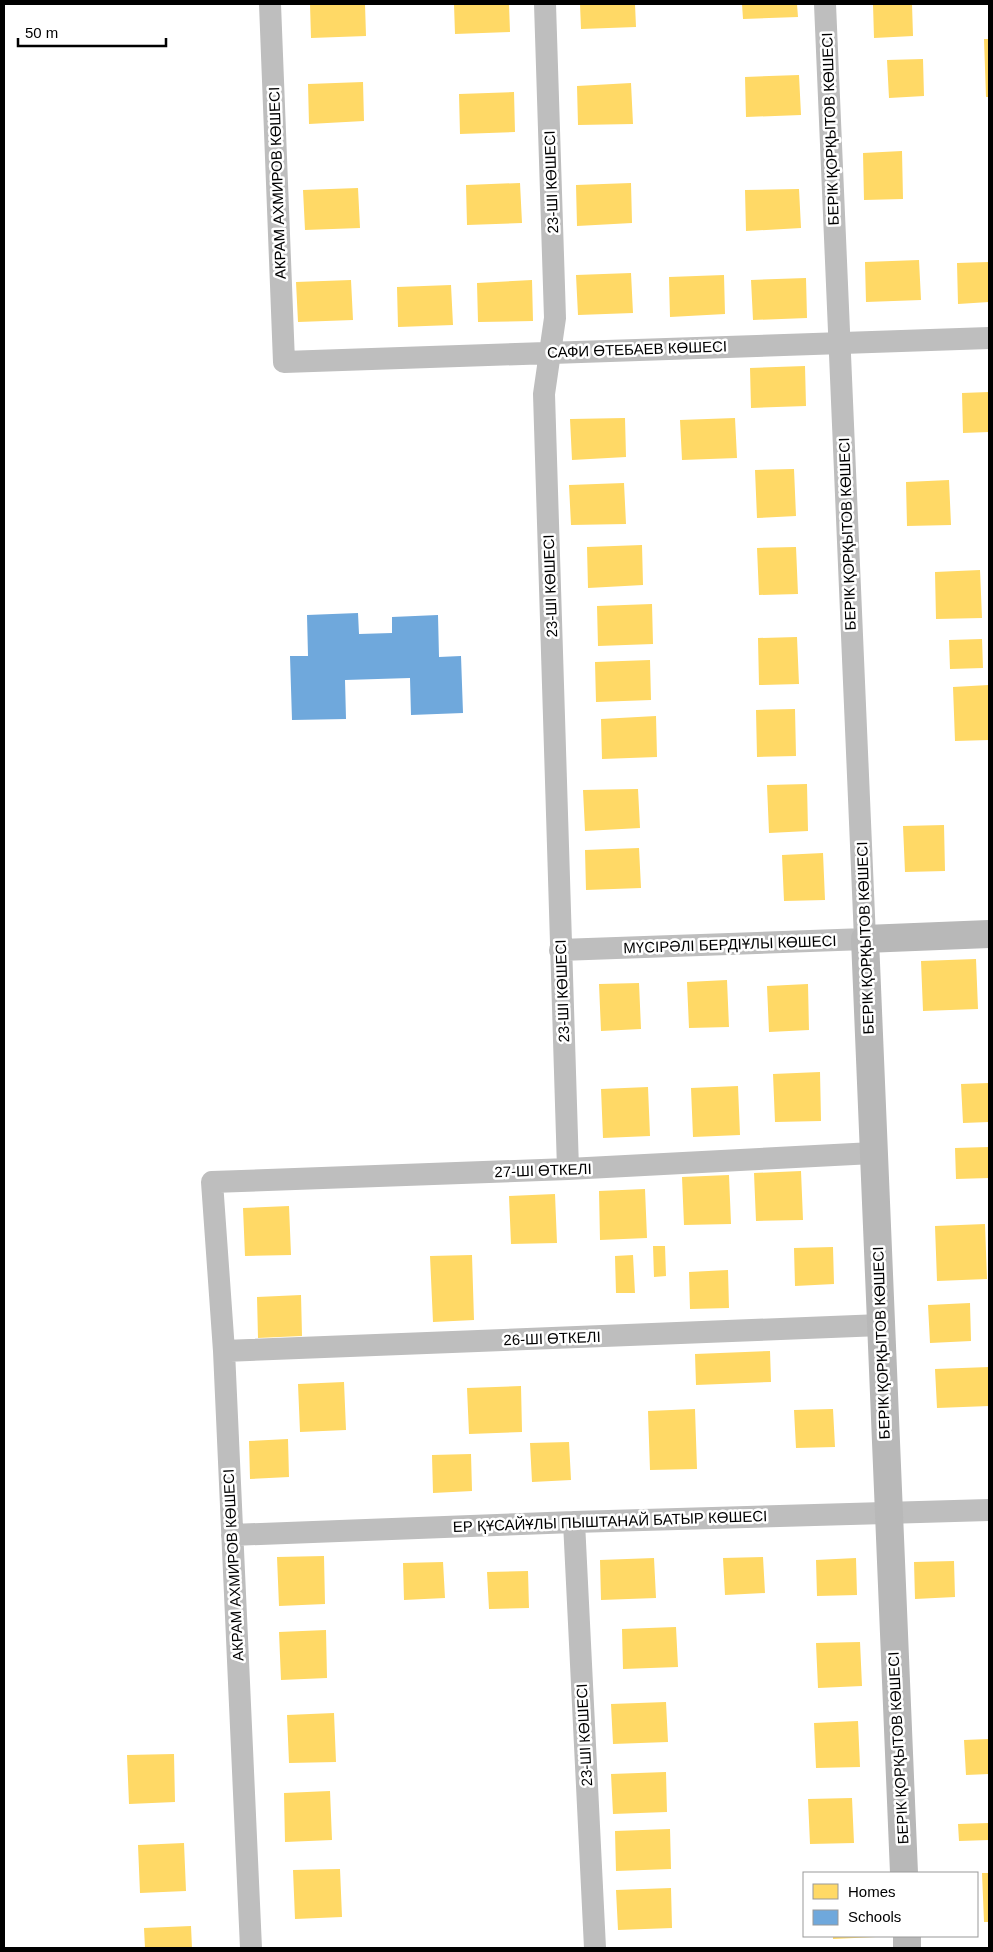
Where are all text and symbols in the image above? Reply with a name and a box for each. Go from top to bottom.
scale bar [18,15,165,47]
text: 50 m [25,24,58,41]
street label: БЕРІК ҚОРҚЫТОВ КӨШЕСІ [818,32,842,226]
street label: АКРАМ АХМИРОВ КӨШЕСІ [265,87,289,279]
street label: 23-ШI КӨШЕСI [541,130,561,234]
street label: САФИ ӨТЕБАЕВ КӨШЕСІ [547,337,727,361]
street label: БЕРІК ҚОРҚЫТОВ КӨШЕСІ [835,437,859,631]
street label: 23-ШI КӨШЕСI [540,534,560,638]
street label: БЕРІК ҚОРҚЫТОВ КӨШЕСІ [853,841,877,1035]
street label: МҮСІРӘЛІ БЕРДІҰЛЫ КӨШЕСІ [623,932,837,956]
street label: 23-ШI КӨШЕСI [552,939,572,1043]
street label: 27-ШІ ӨТКЕЛІ [494,1160,592,1180]
street label: БЕРІК ҚОРҚЫТОВ КӨШЕСІ [869,1246,893,1440]
street label: 26-ШІ ӨТКЕЛІ [503,1328,601,1348]
street label: АКРАМ АХМИРОВ КӨШЕСІ [219,1468,247,1662]
street label: ЕР ҚҰСАЙҰЛЫ ПЫШТАНАЙ БАТЫР КӨШЕСІ [453,1507,767,1535]
street label: БЕРІК ҚОРҚЫТОВ КӨШЕСІ [884,1651,912,1845]
street label: 23-ШI КӨШЕСI [573,1683,595,1787]
legend [803,1872,978,1937]
text: Homes [848,1883,896,1900]
text: Schools [848,1908,901,1925]

